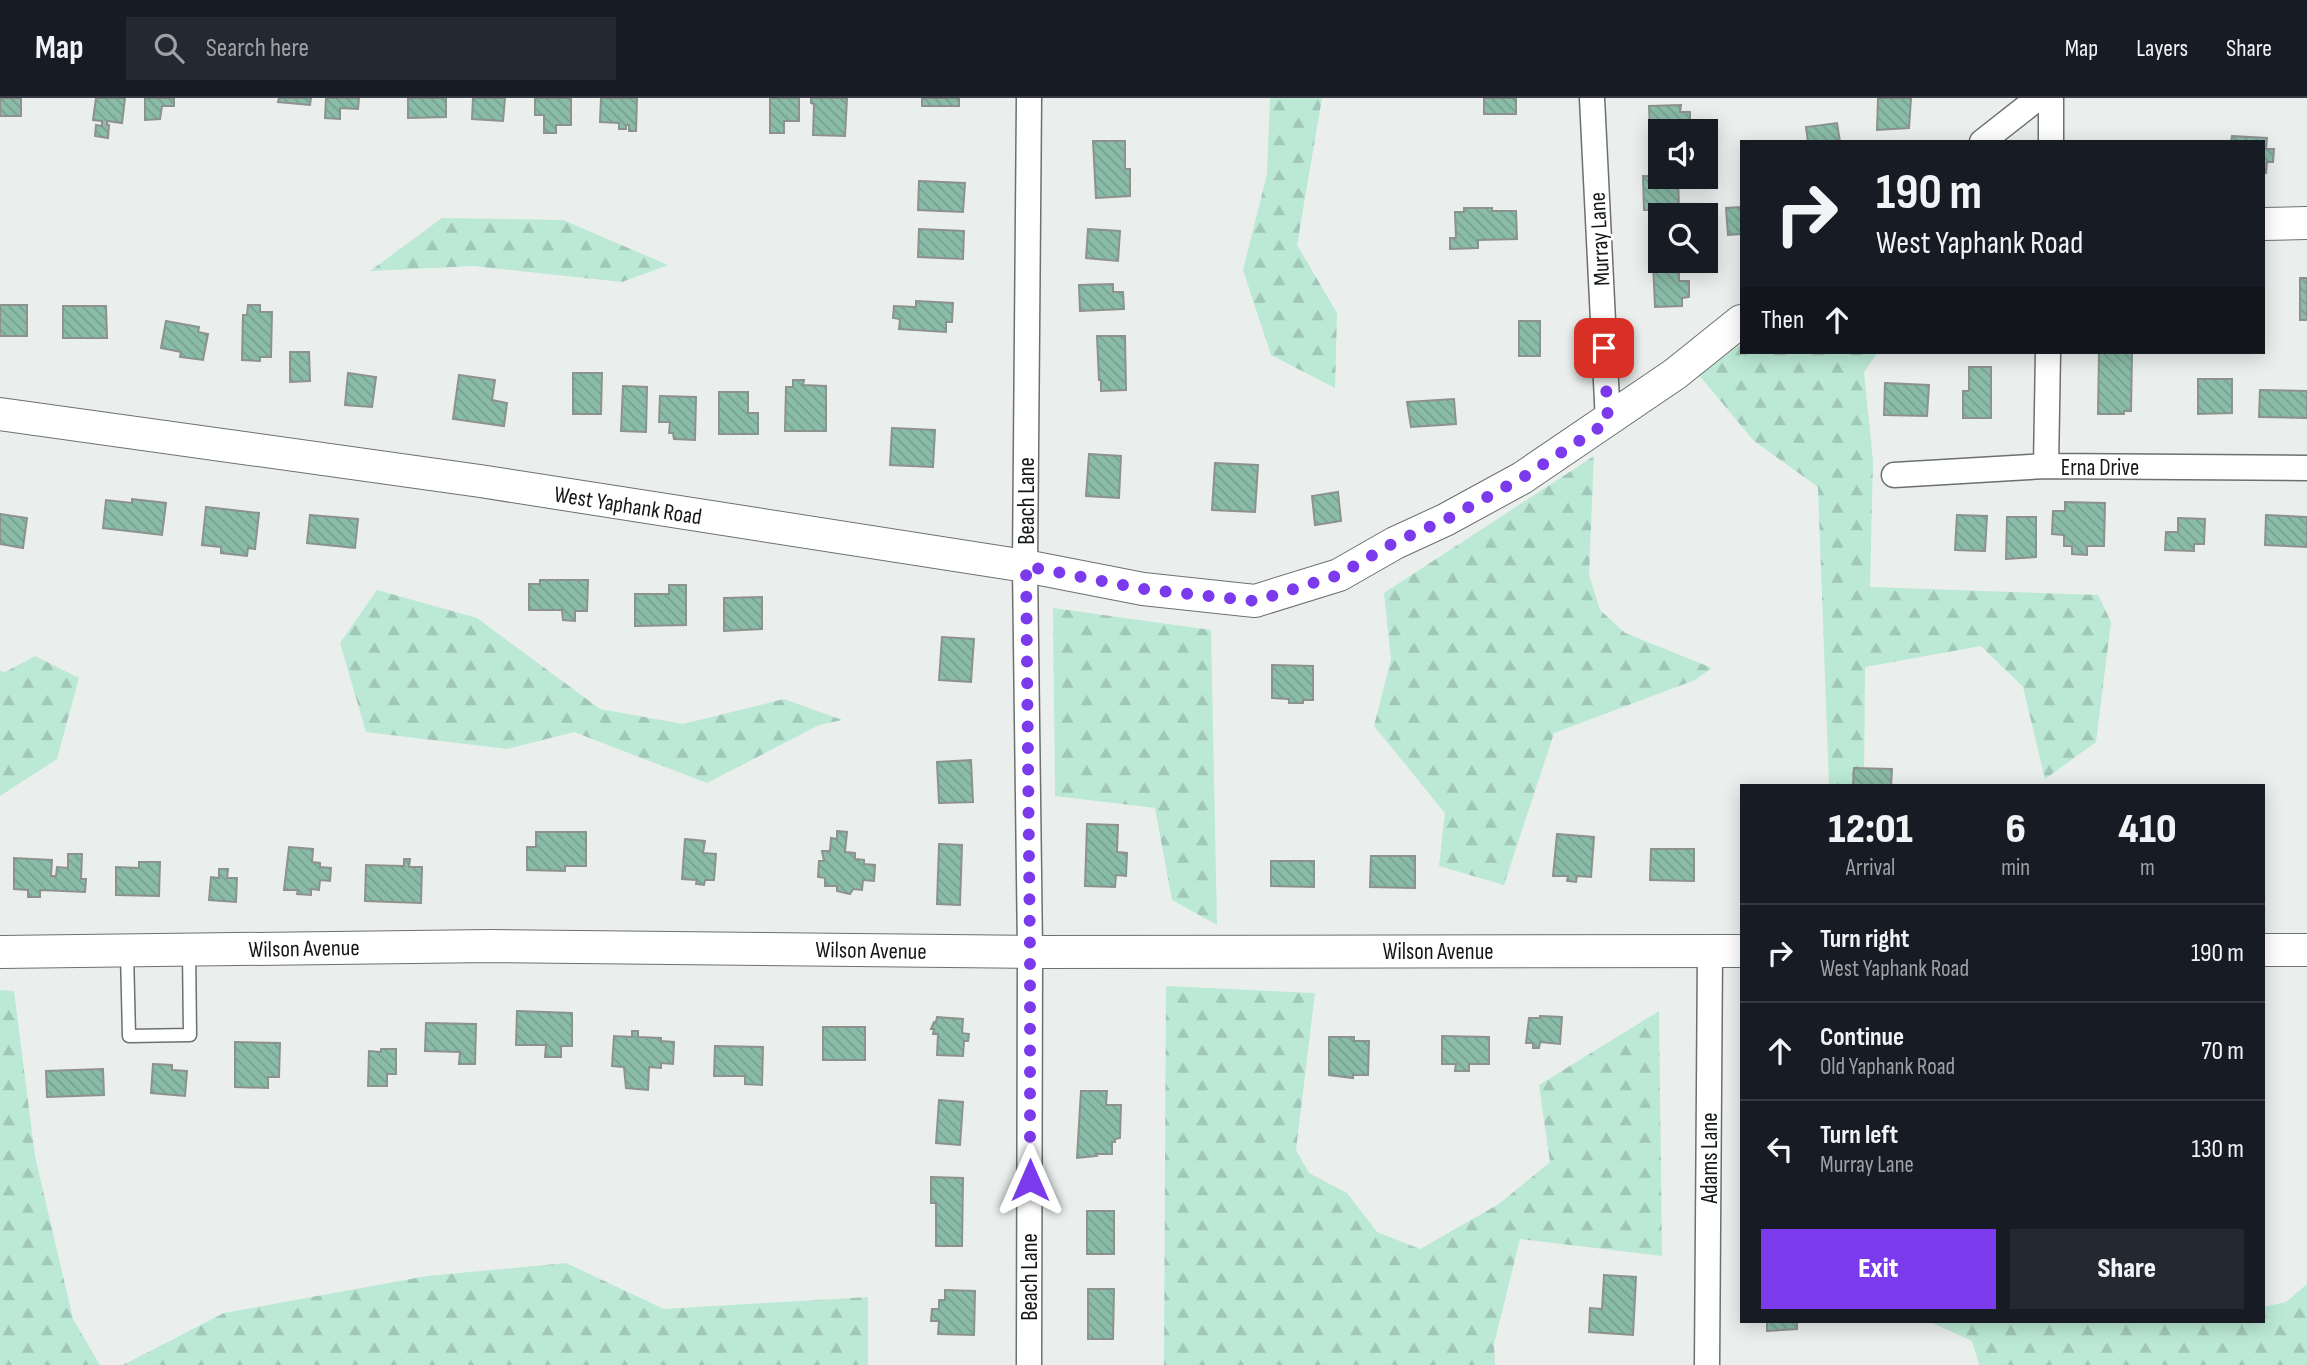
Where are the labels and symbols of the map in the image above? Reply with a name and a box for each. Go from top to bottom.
street label: Murray Lane [1584,191,1616,287]
pin [1574,318,1634,378]
street label: Erna Drive [2061,454,2139,482]
street label: Beach Lane [1013,457,1041,545]
street label: West Yaphank Road [552,481,704,531]
street label: Wilson Avenue [248,934,360,964]
street label: Wilson Avenue [815,936,927,966]
street label: Wilson Avenue [1382,938,1494,966]
street label: Adams Lane [1696,1112,1724,1205]
position arrow [993,1143,1067,1217]
street label: Beach Lane [1016,1233,1044,1321]

